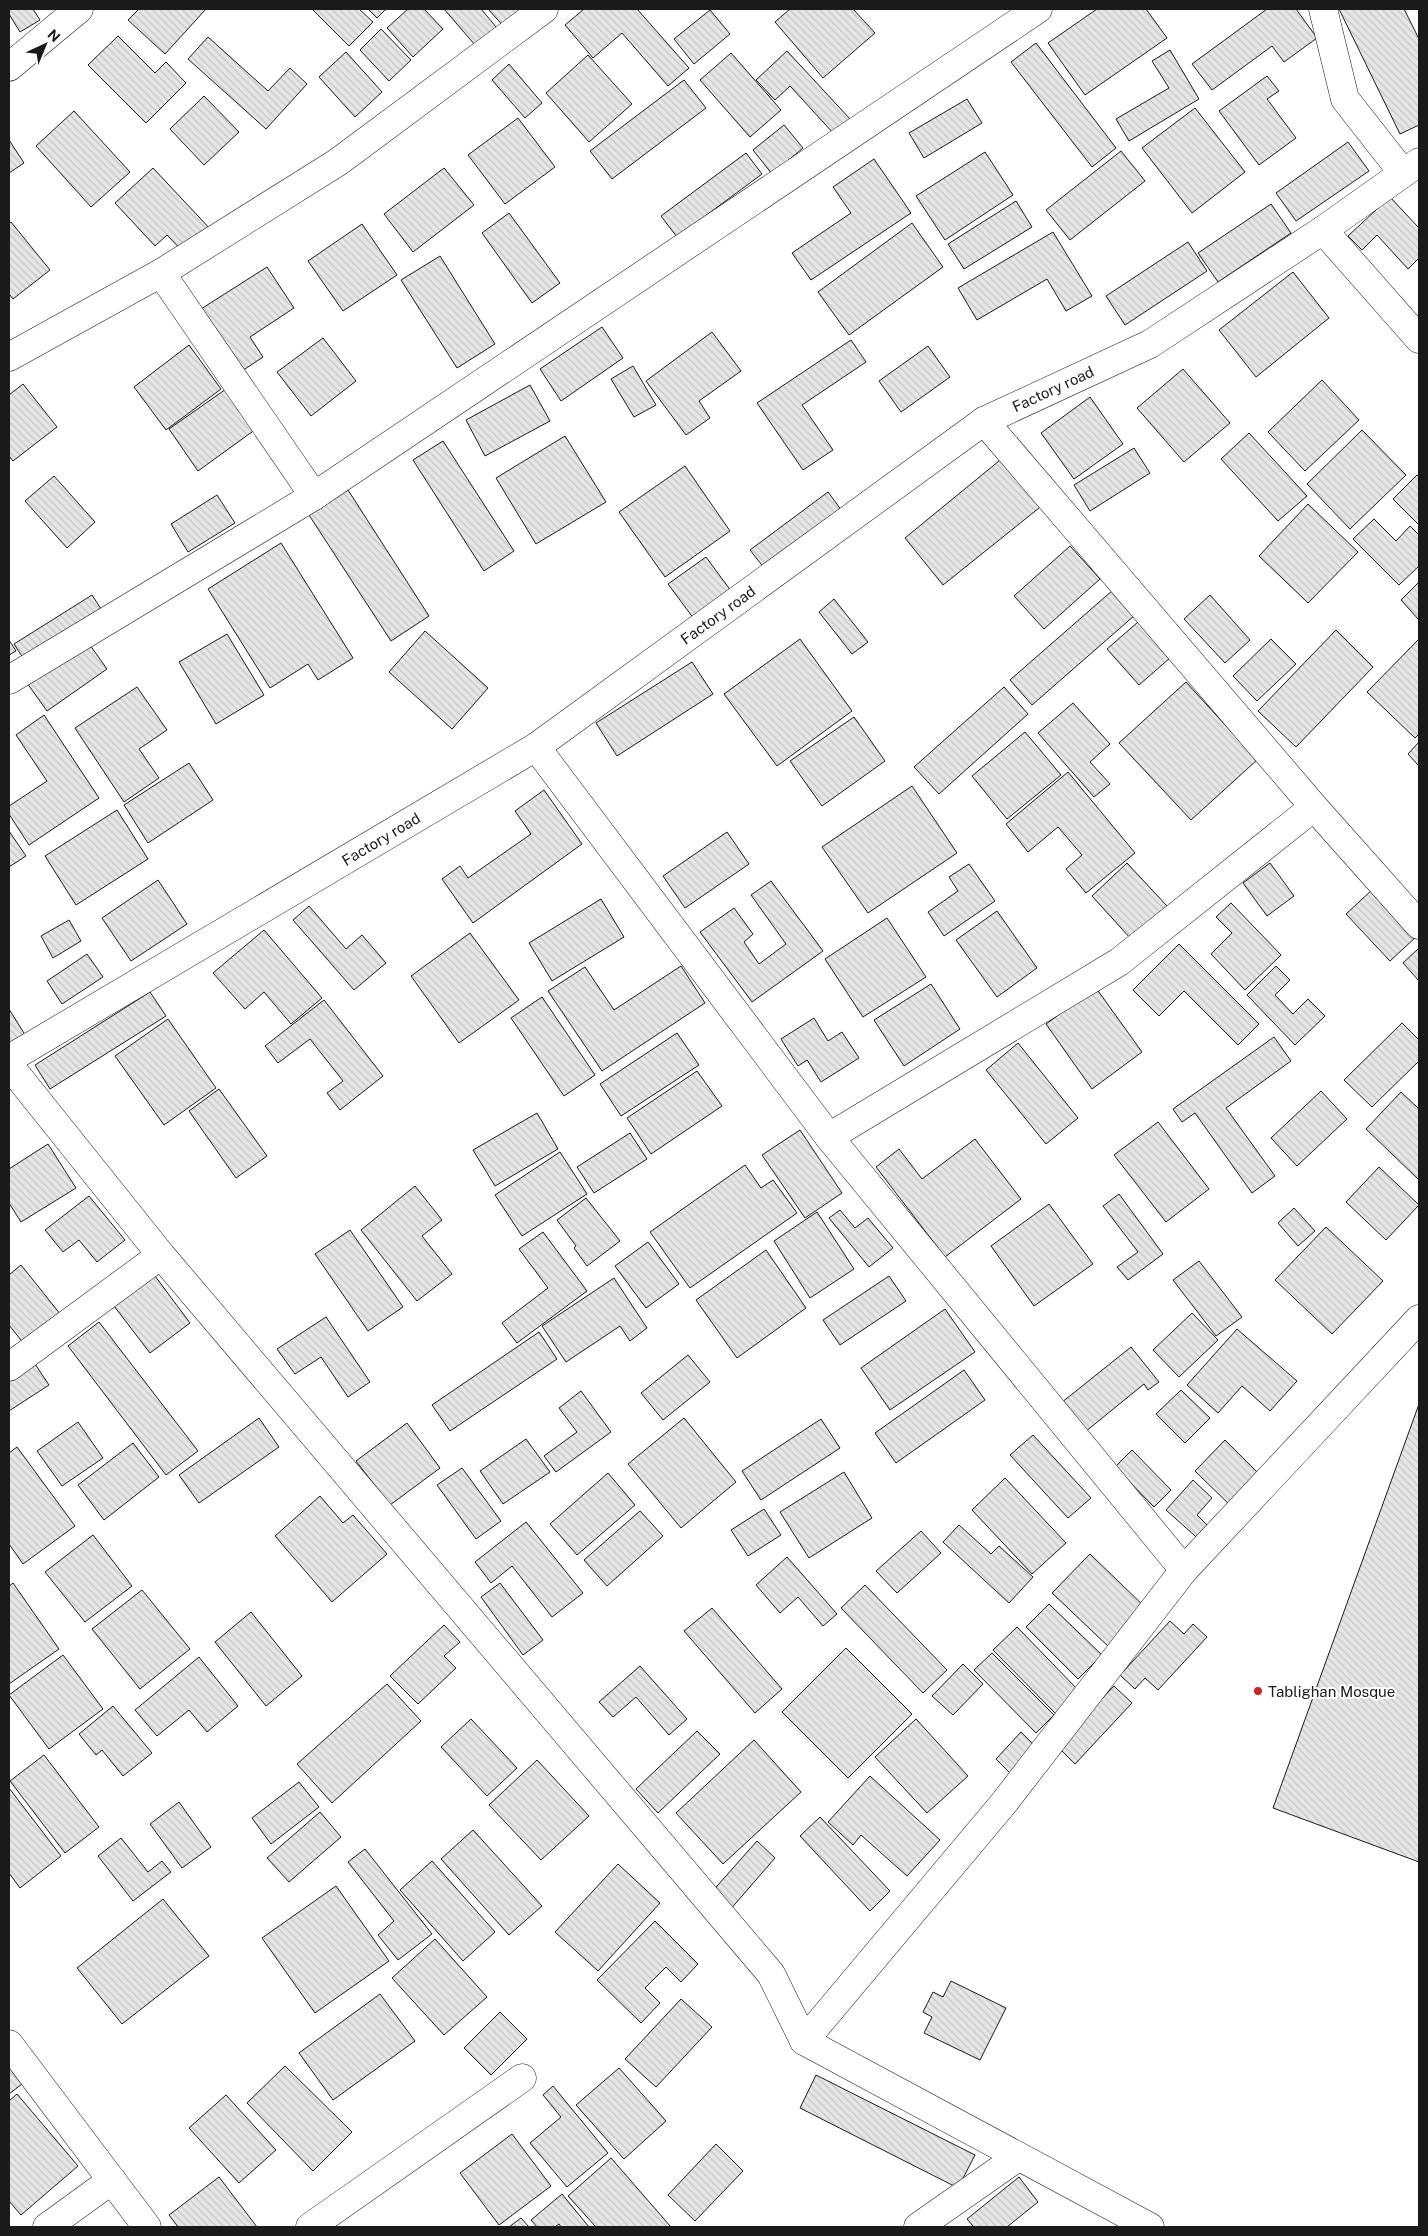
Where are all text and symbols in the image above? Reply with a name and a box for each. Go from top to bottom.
north arrow [20,20,70,70]
text: N [45,26,64,45]
street label: Factory road [1010,363,1096,415]
street label: Factory road [677,582,759,648]
street label: Factory road [339,809,423,869]
place label: Tablighan Mosque [1268,1683,1395,1700]
marker: Tablighan Mosque [1252,1685,1264,1697]

